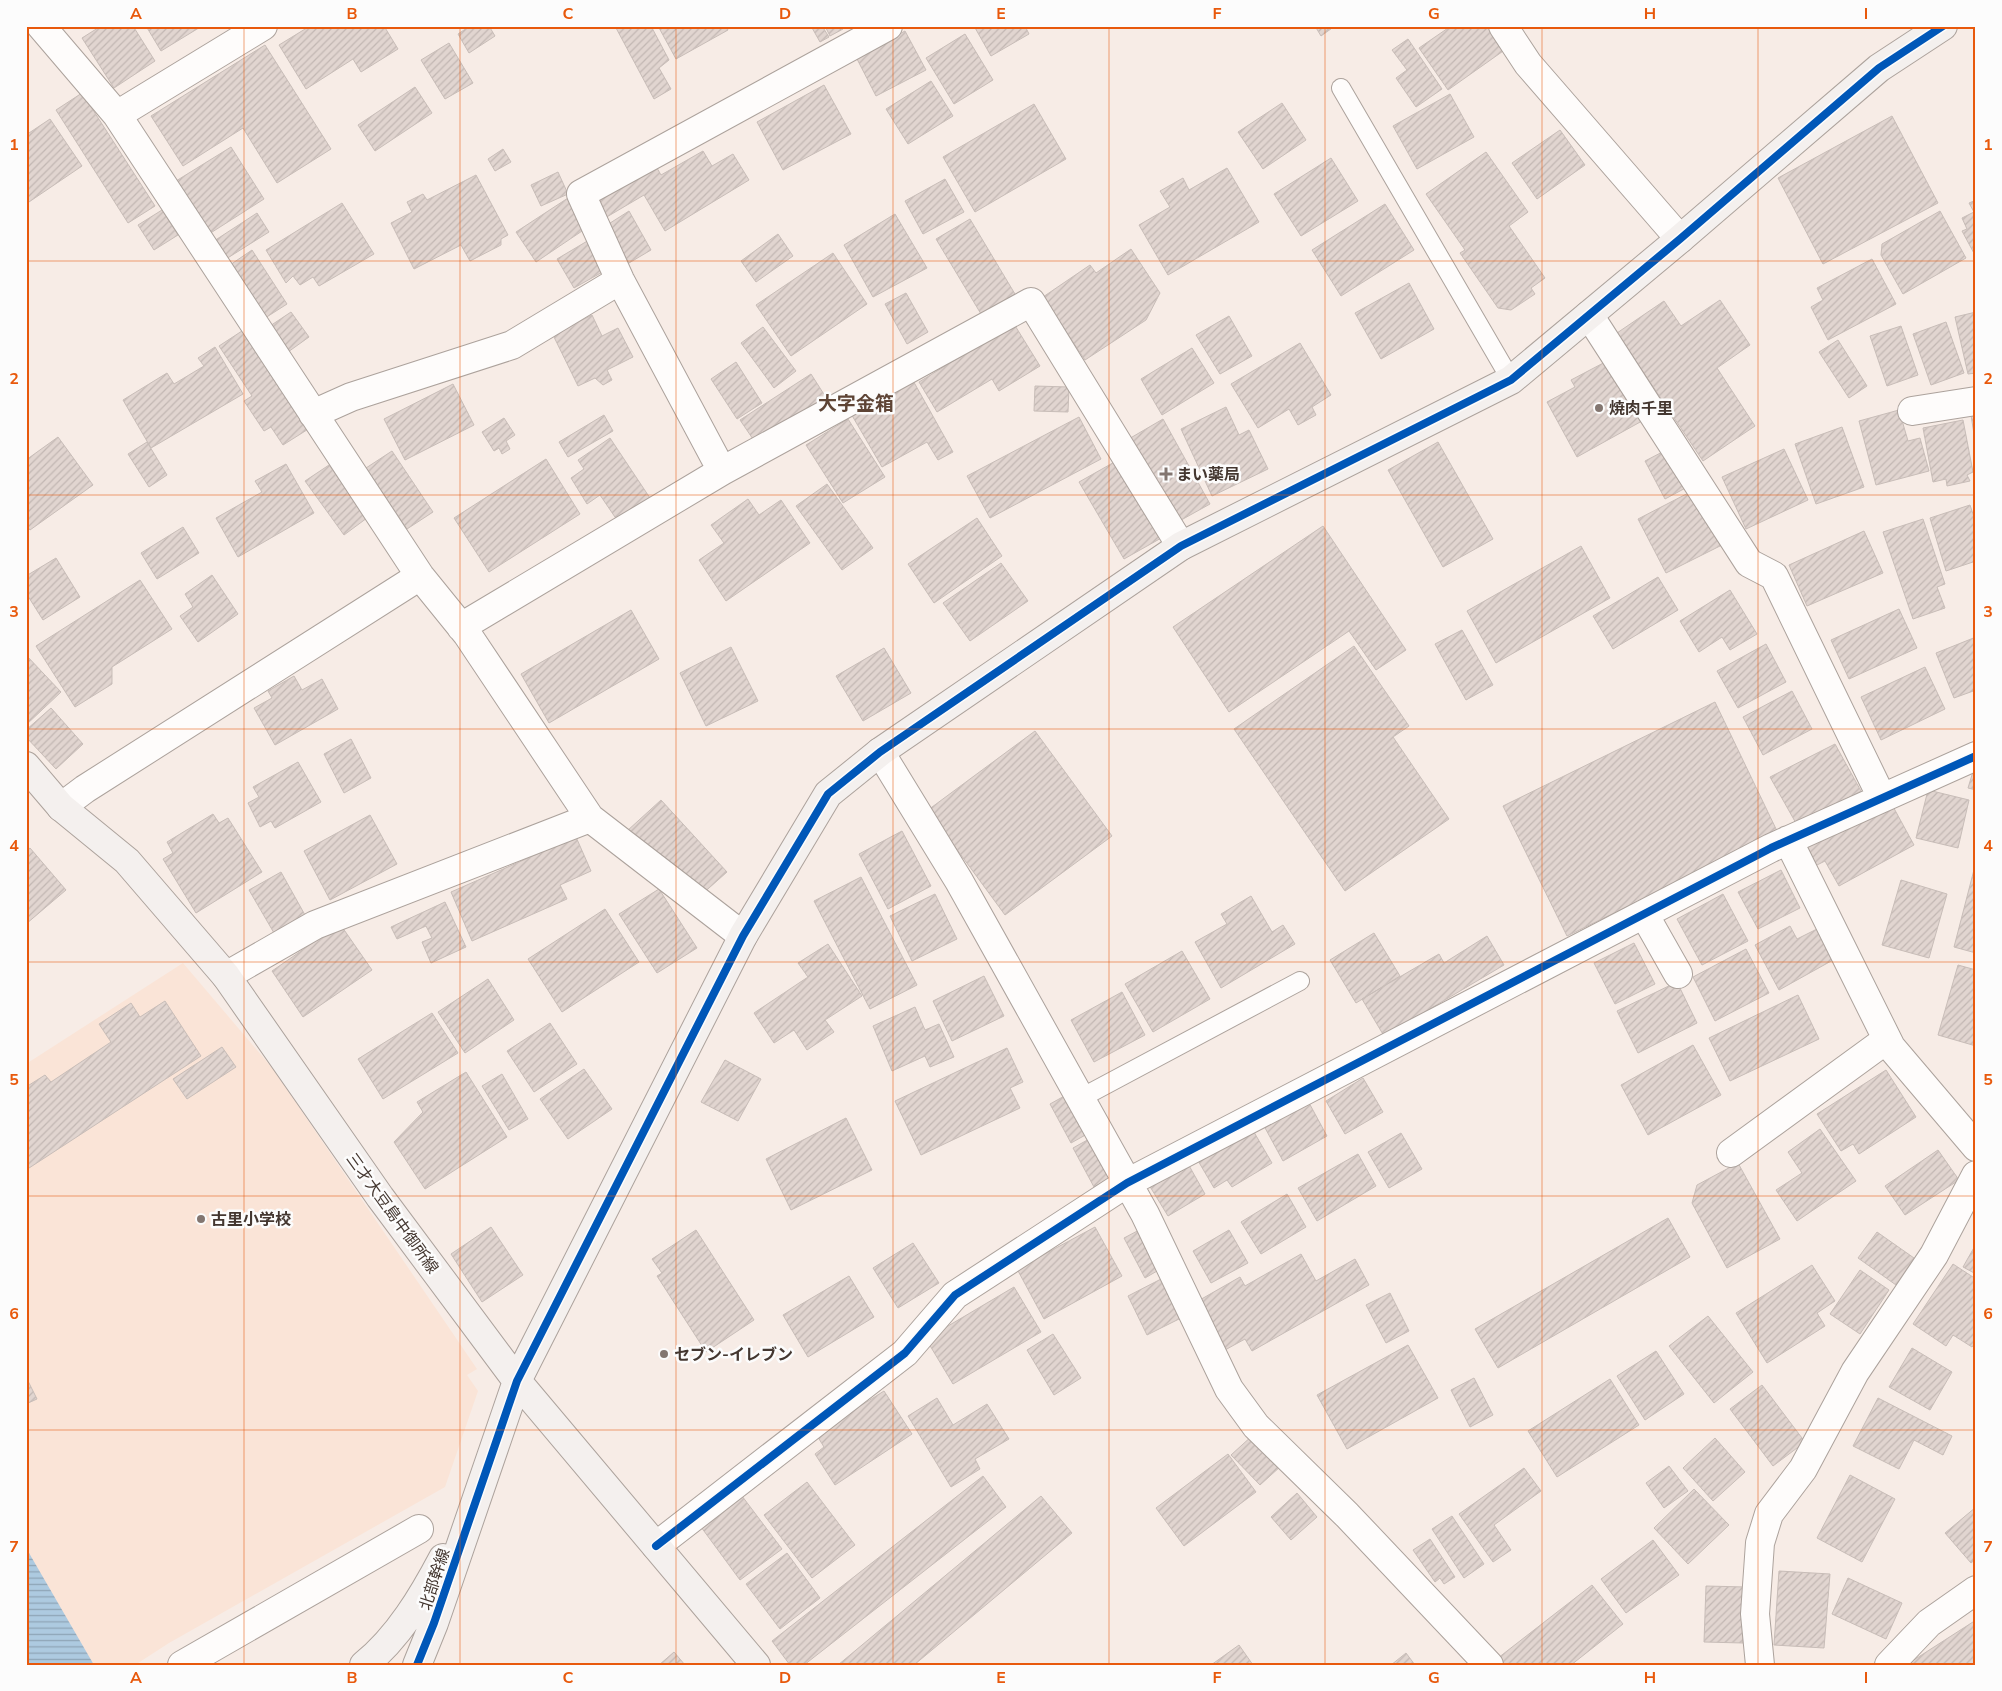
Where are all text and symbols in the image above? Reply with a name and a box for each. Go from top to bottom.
text: A [130,3,142,25]
text: B [346,3,358,25]
text: C [563,3,574,25]
text: D [779,3,791,25]
text: E [996,3,1006,25]
text: F [1213,3,1222,25]
text: G [1428,3,1440,25]
text: H [1644,3,1656,25]
text: I [1864,3,1868,25]
text: 1 [9,134,19,156]
text: 1 [1983,134,1993,156]
text: 2 [9,368,19,390]
text: 2 [1983,368,1993,390]
district label: 大字金箱 [818,391,894,417]
place label: 焼肉千里 [1609,398,1673,420]
marker: 焼肉千里 [1593,402,1605,414]
place label: まい薬局 [1176,464,1240,486]
marker: まい薬局 [1160,468,1172,480]
text: 3 [9,601,19,623]
text: 3 [1983,601,1993,623]
text: 4 [9,835,19,857]
text: 4 [1983,835,1993,857]
text: 5 [9,1069,19,1091]
text: 5 [1983,1069,1993,1091]
street label: 三才大豆島中御所線 [341,1149,443,1278]
place label: 古里小学校 [211,1209,291,1231]
marker: 古里小学校 [195,1213,207,1225]
text: 6 [9,1303,19,1325]
text: 6 [1983,1303,1993,1325]
place label: セブン-イレブン [674,1344,793,1366]
marker: セブン-イレブン [658,1348,670,1360]
text: 7 [9,1536,19,1558]
text: 7 [1983,1536,1993,1558]
street label: 北部幹線 [415,1545,455,1613]
text: A [130,1667,142,1689]
text: B [346,1667,358,1689]
text: C [563,1667,574,1689]
text: D [779,1667,791,1689]
text: E [996,1667,1006,1689]
text: F [1213,1667,1222,1689]
text: G [1428,1667,1440,1689]
text: H [1644,1667,1656,1689]
text: I [1864,1667,1868,1689]

